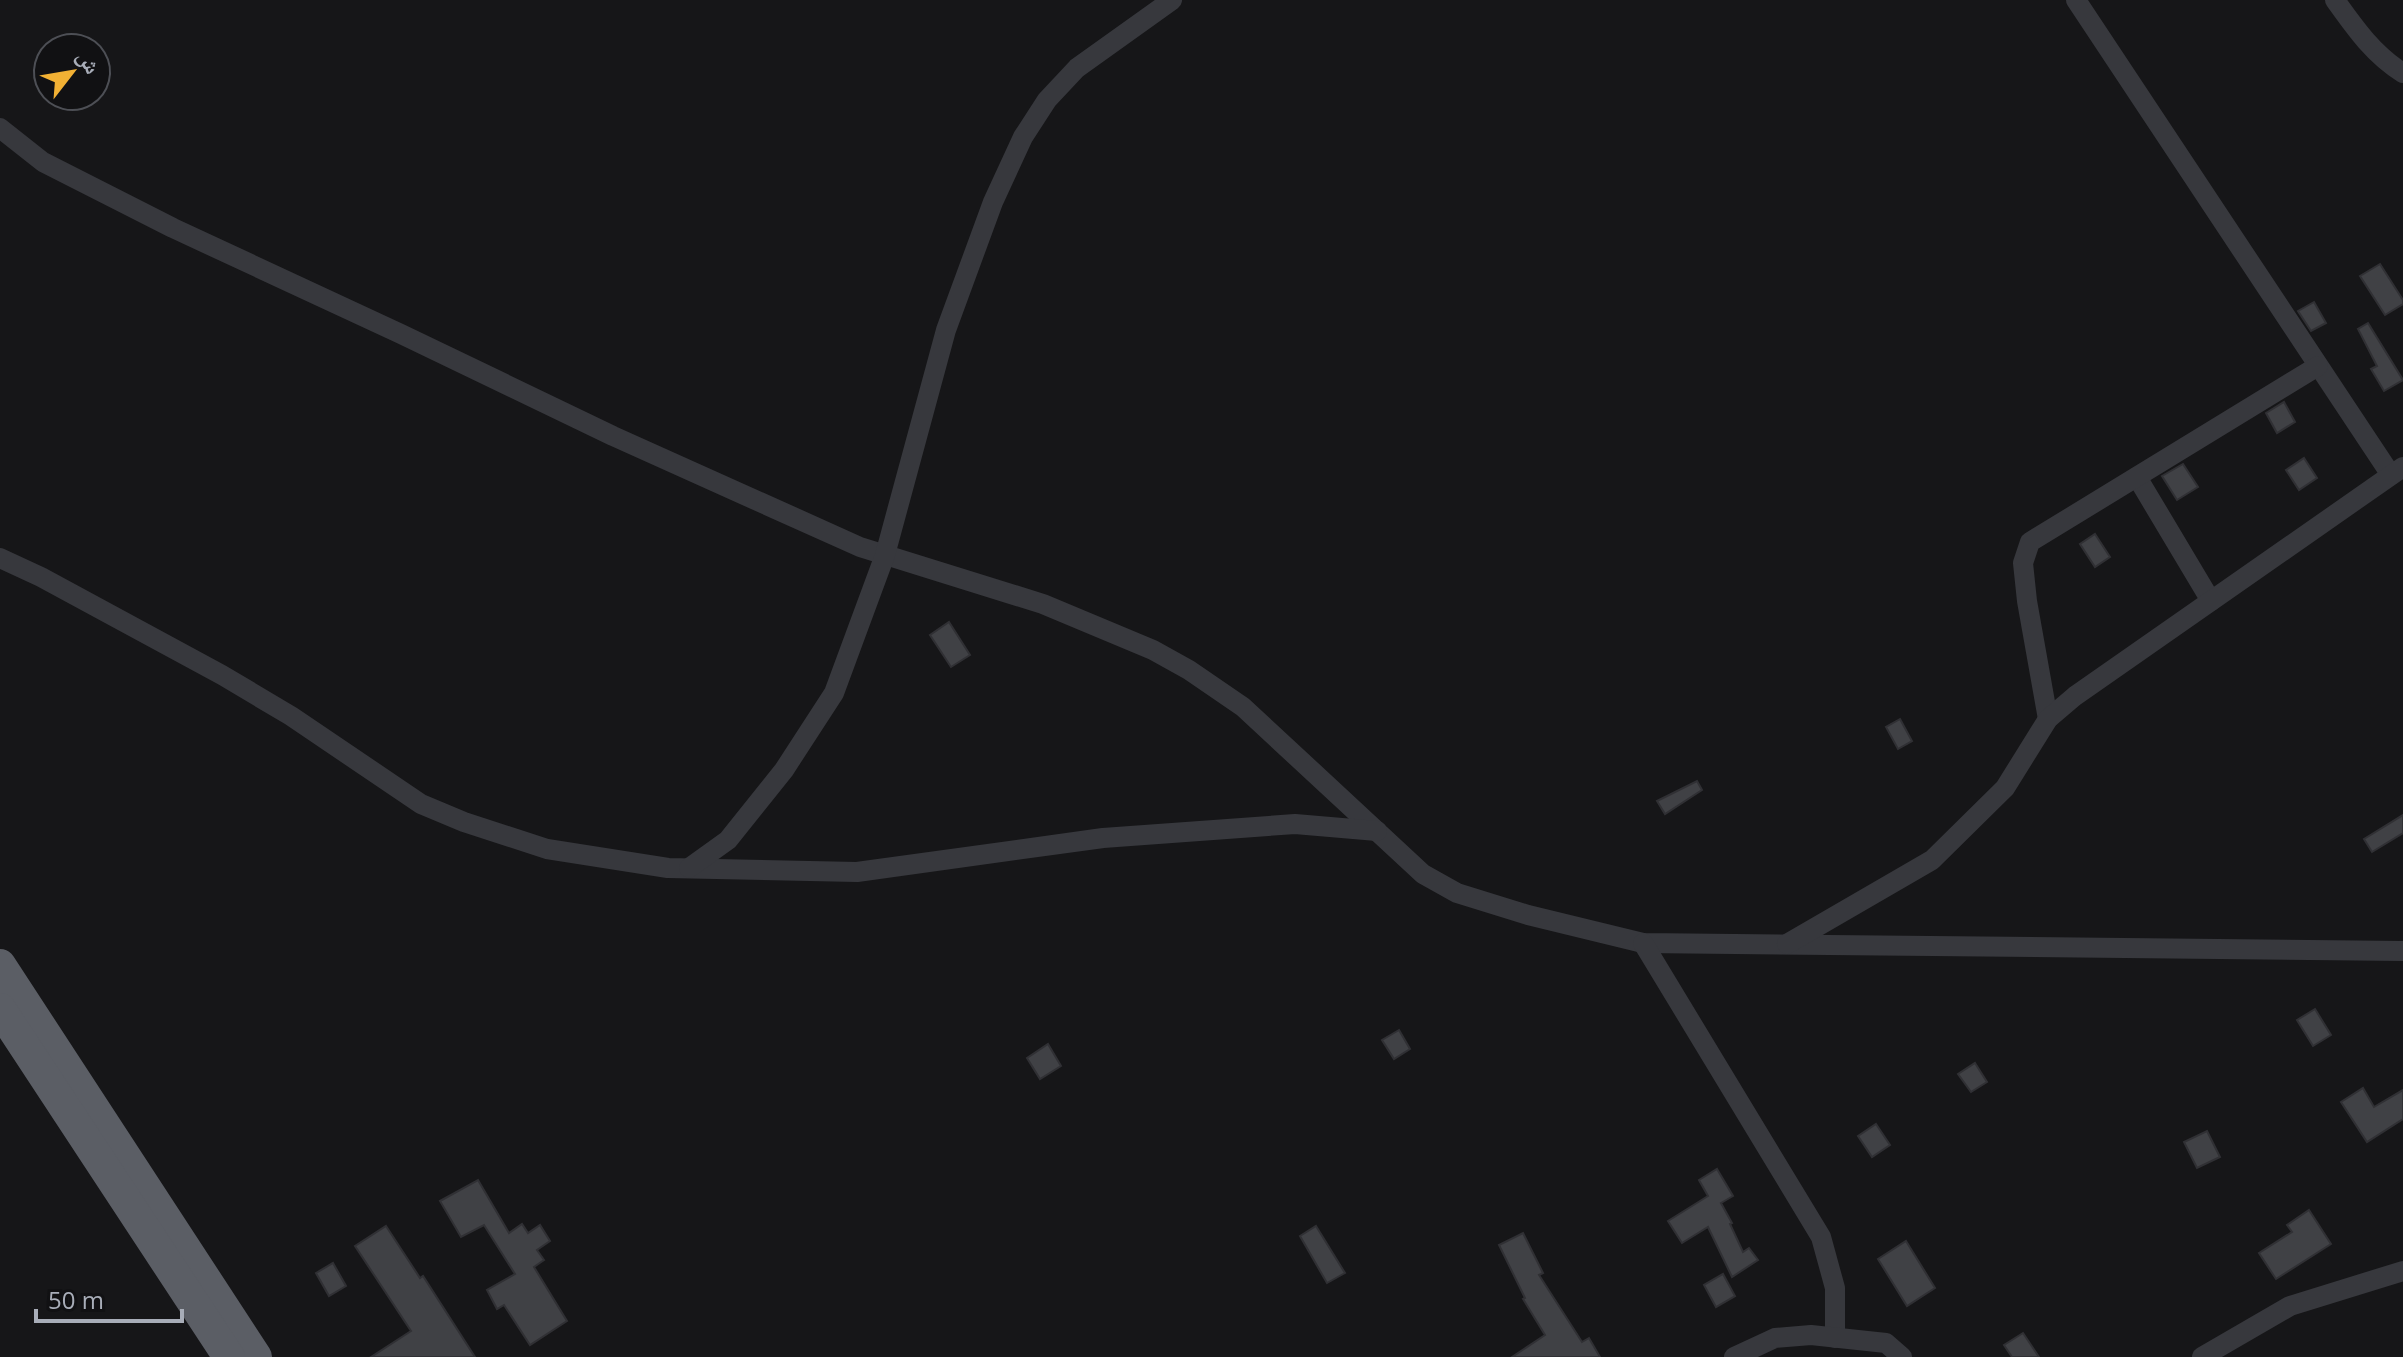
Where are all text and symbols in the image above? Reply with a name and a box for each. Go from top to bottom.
north arrow [32,32,112,112]
text: ش [71,43,109,79]
scale bar [36,1273,182,1323]
text: 50 m [48,1283,104,1316]

